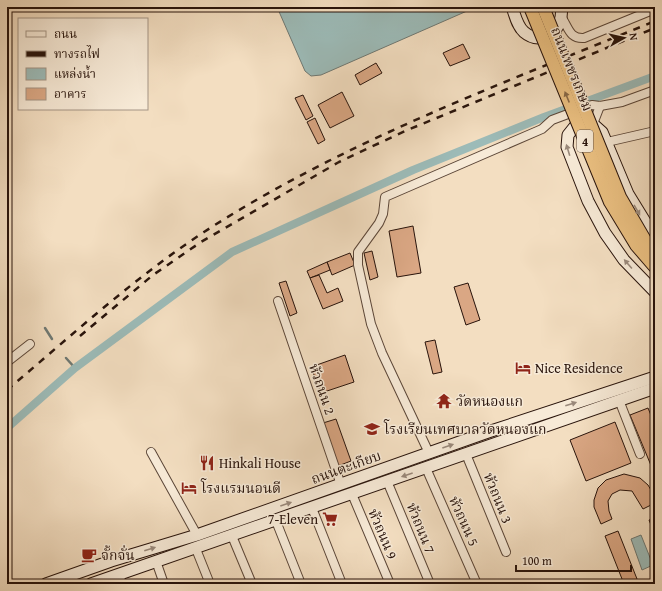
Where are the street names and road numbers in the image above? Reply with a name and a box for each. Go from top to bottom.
street label: ถนนเพชรเกษม [546,24,598,114]
road number: 4 [577,130,593,152]
street label: หัวถนน 2 [304,361,340,417]
street label: ถนนตะเกียบ [308,445,384,489]
street label: หัวถนน 3 [479,470,517,526]
street label: หัวถนน 5 [444,493,484,549]
street label: หัวถนน 7 [402,500,440,556]
street label: หัวถนน 9 [363,506,403,562]

